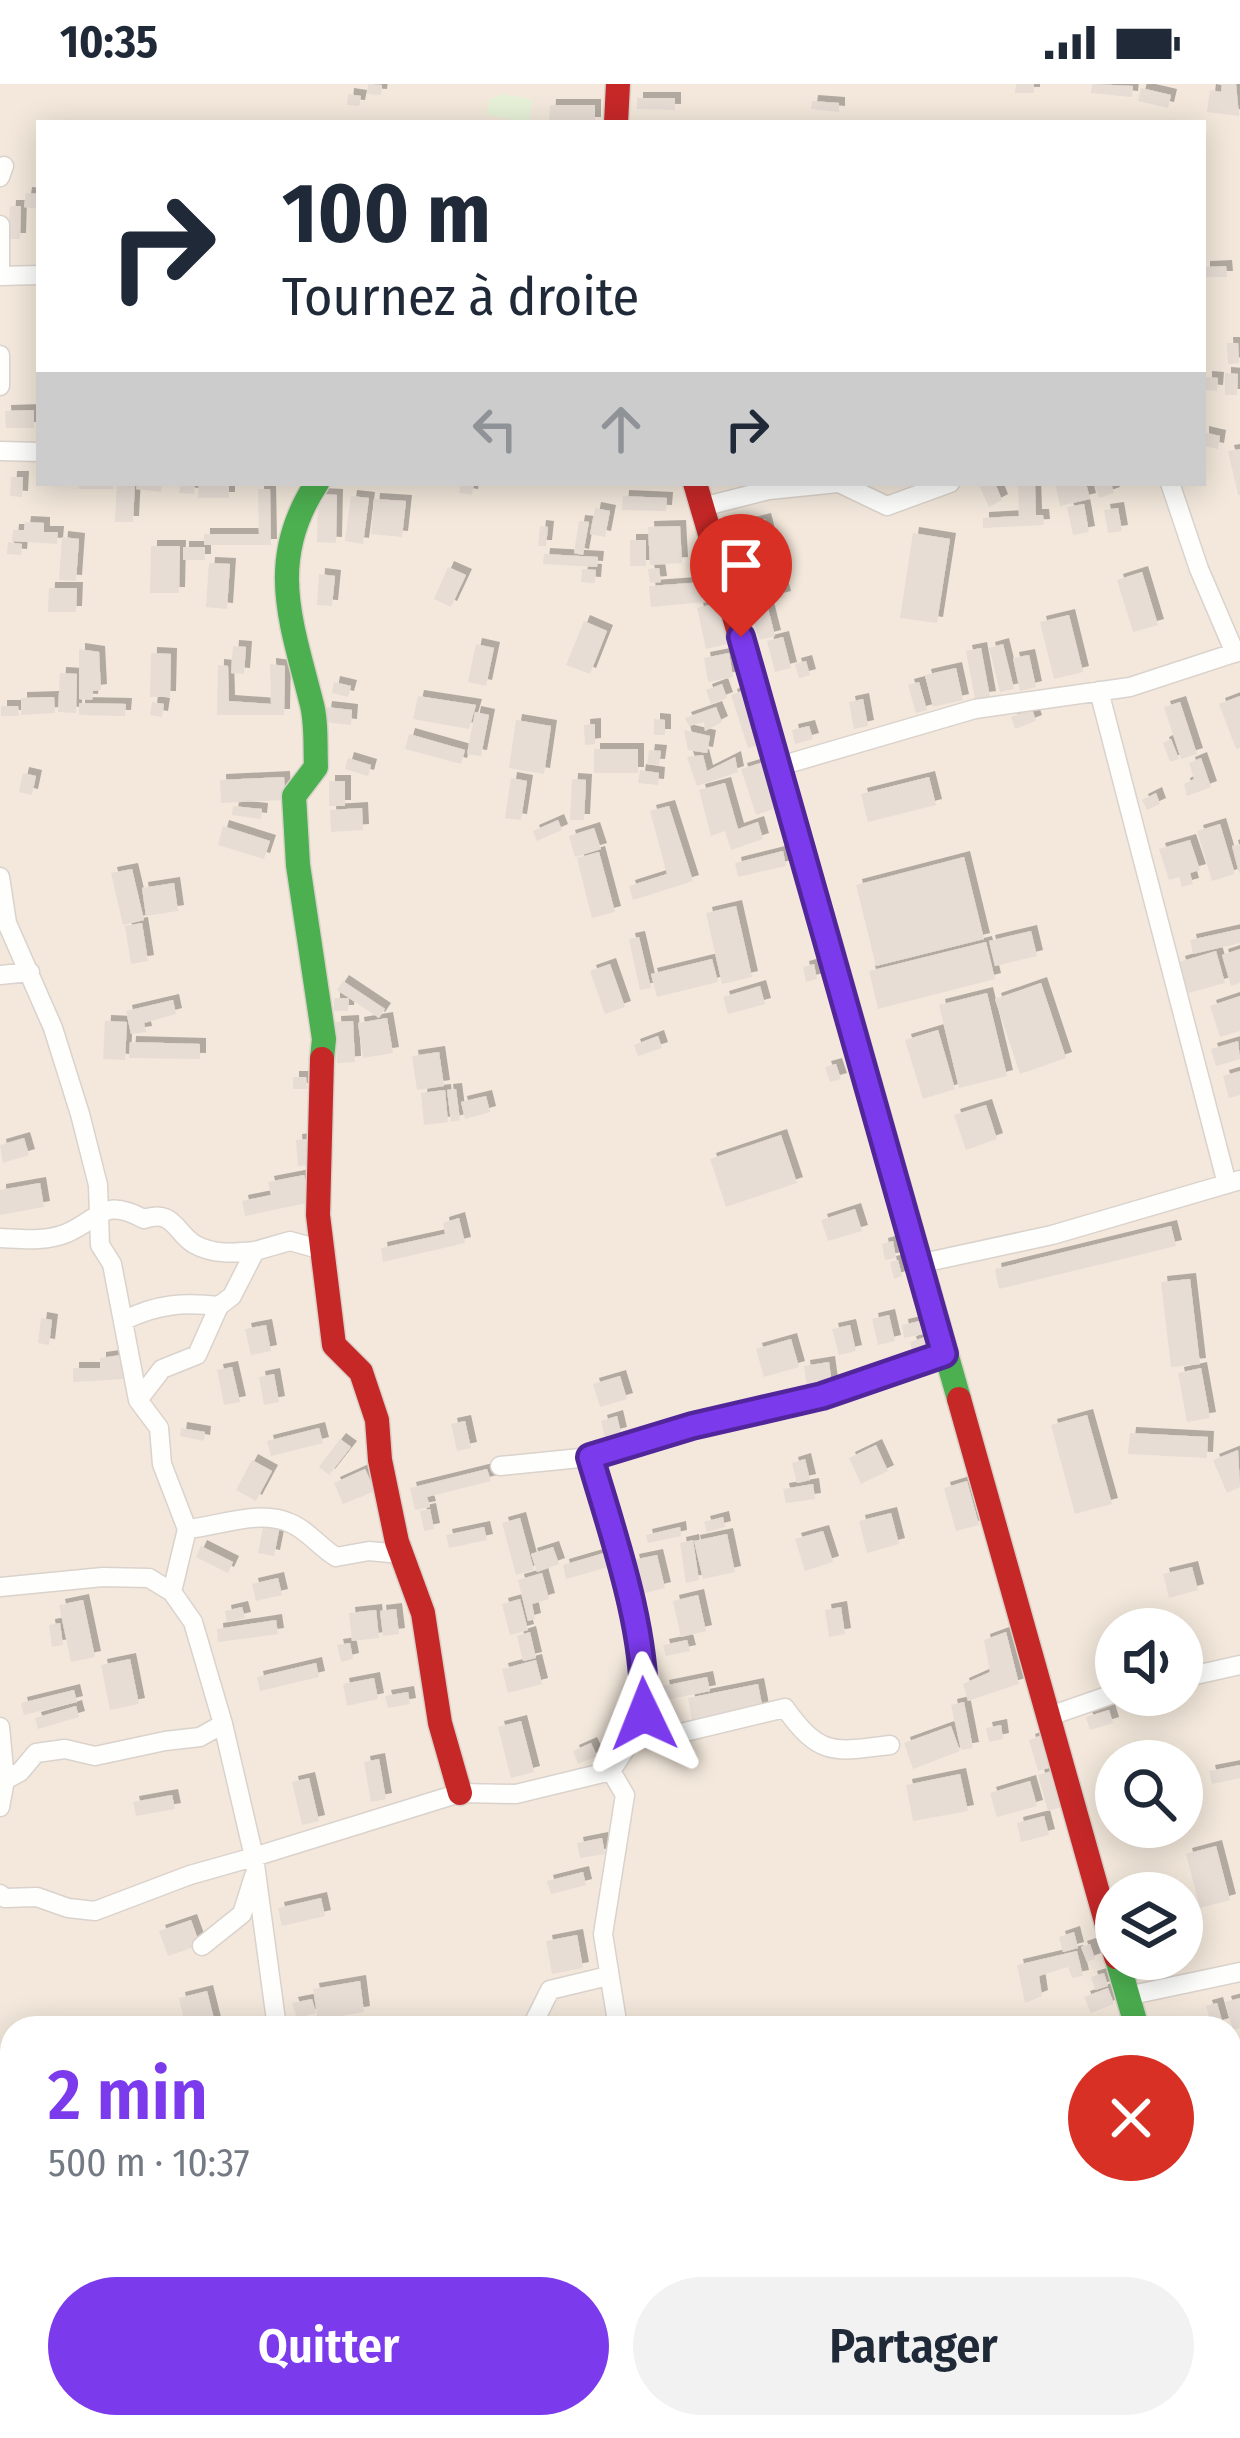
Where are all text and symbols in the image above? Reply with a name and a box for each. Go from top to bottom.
text: 10:35 [60,15,158,69]
text: 100 m [282,163,491,264]
icon: right [84,168,240,324]
text: Tournez à droite [282,265,639,329]
icon: left [462,396,528,462]
icon: ahead [588,396,654,462]
icon: right [714,396,780,462]
pin [690,514,792,637]
icon: arrive [708,532,774,598]
map controls [1095,1608,1203,1980]
button: sound [1095,1608,1203,1716]
position arrow [581,1651,707,1777]
button: search [1095,1740,1203,1848]
button: layers [1095,1872,1203,1980]
text: 2 min [48,2052,208,2138]
button: close [1068,2055,1194,2181]
text: 500 m · 10:37 [48,2140,250,2186]
button: Quitter [48,2277,609,2415]
button: Partager [633,2277,1194,2415]

